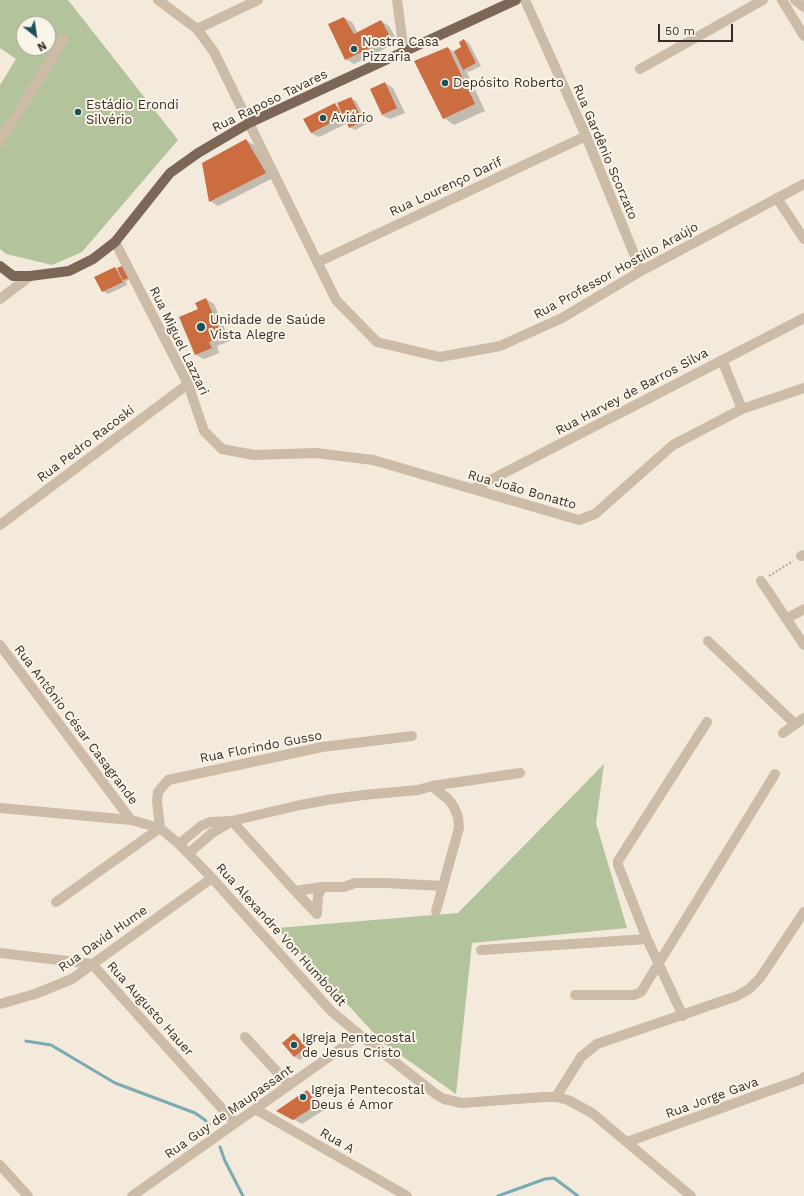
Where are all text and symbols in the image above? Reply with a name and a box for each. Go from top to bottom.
north arrow [16,16,56,56]
scale bar [660,16,735,42]
text: 50 m [665,24,695,38]
place label: Nostra Casa Pizzaria [362,34,439,65]
text: N [35,38,49,54]
marker: Nostra Casa Pizzaria [349,44,359,54]
street label: Rua Raposo Tavares [210,66,330,136]
place label: Depósito Roberto [453,75,564,91]
marker: Depósito Roberto [440,78,450,88]
street label: Rua Gardênio Scorzato [569,82,641,222]
place label: Estádio Erondi Silvério [86,97,179,128]
marker: Estádio Erondi Silvério [73,107,83,117]
place label: Aviário [331,110,373,126]
marker: Aviário [318,113,328,123]
street label: Rua Lourenço Darif [387,154,505,220]
street label: Rua Professor Hostílio Araújo [531,219,701,323]
street label: Rua Miguel Lazzari [146,284,212,398]
place label: Unidade de Saúde Vista Alegre [210,312,326,343]
marker: Unidade de Saúde Vista Alegre [195,321,207,333]
street label: Rua Harvey de Barros Silva [553,345,711,439]
street label: Rua Pedro Racoski [34,402,138,486]
street label: Rua João Bonatto [466,467,578,513]
street label: Rua Antônio César Casagrande [11,642,141,808]
street label: Rua Florindo Gusso [199,727,323,767]
street label: Rua Alexandre Von Humboldt [213,860,349,1010]
street label: Rua David Hume [56,903,150,975]
street label: Rua Augusto Hauer [103,958,197,1060]
place label: Igreja Pentecostal de Jesus Cristo [302,1030,415,1061]
marker: Igreja Pentecostal de Jesus Cristo [289,1040,299,1050]
street label: Rua Guy de Maupassant [162,1062,296,1162]
street label: Rua Jorge Gava [663,1074,761,1122]
place label: Igreja Pentecostal Deus é Amor [311,1082,424,1113]
marker: Igreja Pentecostal Deus é Amor [298,1092,308,1102]
street label: Rua A [317,1125,357,1157]

